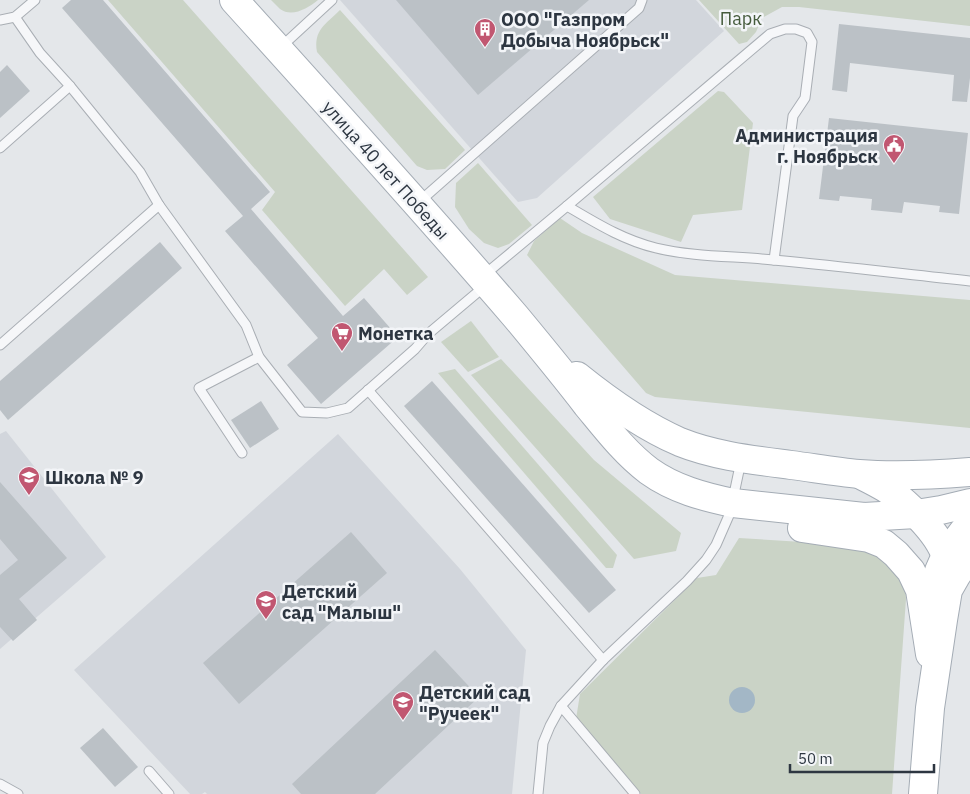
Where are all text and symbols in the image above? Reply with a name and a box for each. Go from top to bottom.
park label: Парк [720,7,762,30]
place label: ООО "Газпром Добыча Ноябрьск" [501,8,669,52]
building icon: ООО "Газпром Добыча Ноябрьск" [473,17,497,48]
street label: улица 40 лет Победы [318,96,454,244]
place label: Администрация г. Ноябрьск [735,124,878,168]
public building icon: Администрация г. Ноябрьск [882,133,906,164]
supermarket icon: Монетка [330,321,354,352]
place label: Монетка [358,322,434,345]
school or university icon: Школа № 9 [17,465,41,496]
place label: Школа № 9 [45,466,144,489]
place label: Детский сад "Малыш" [282,580,401,624]
school or university icon: Детский сад "Малыш" [254,589,278,620]
place label: Детский сад "Ручеек" [419,681,530,725]
school or university icon: Детский сад "Ручеек" [391,690,415,721]
scale bar [790,742,934,774]
text: 50 m [798,749,833,768]

